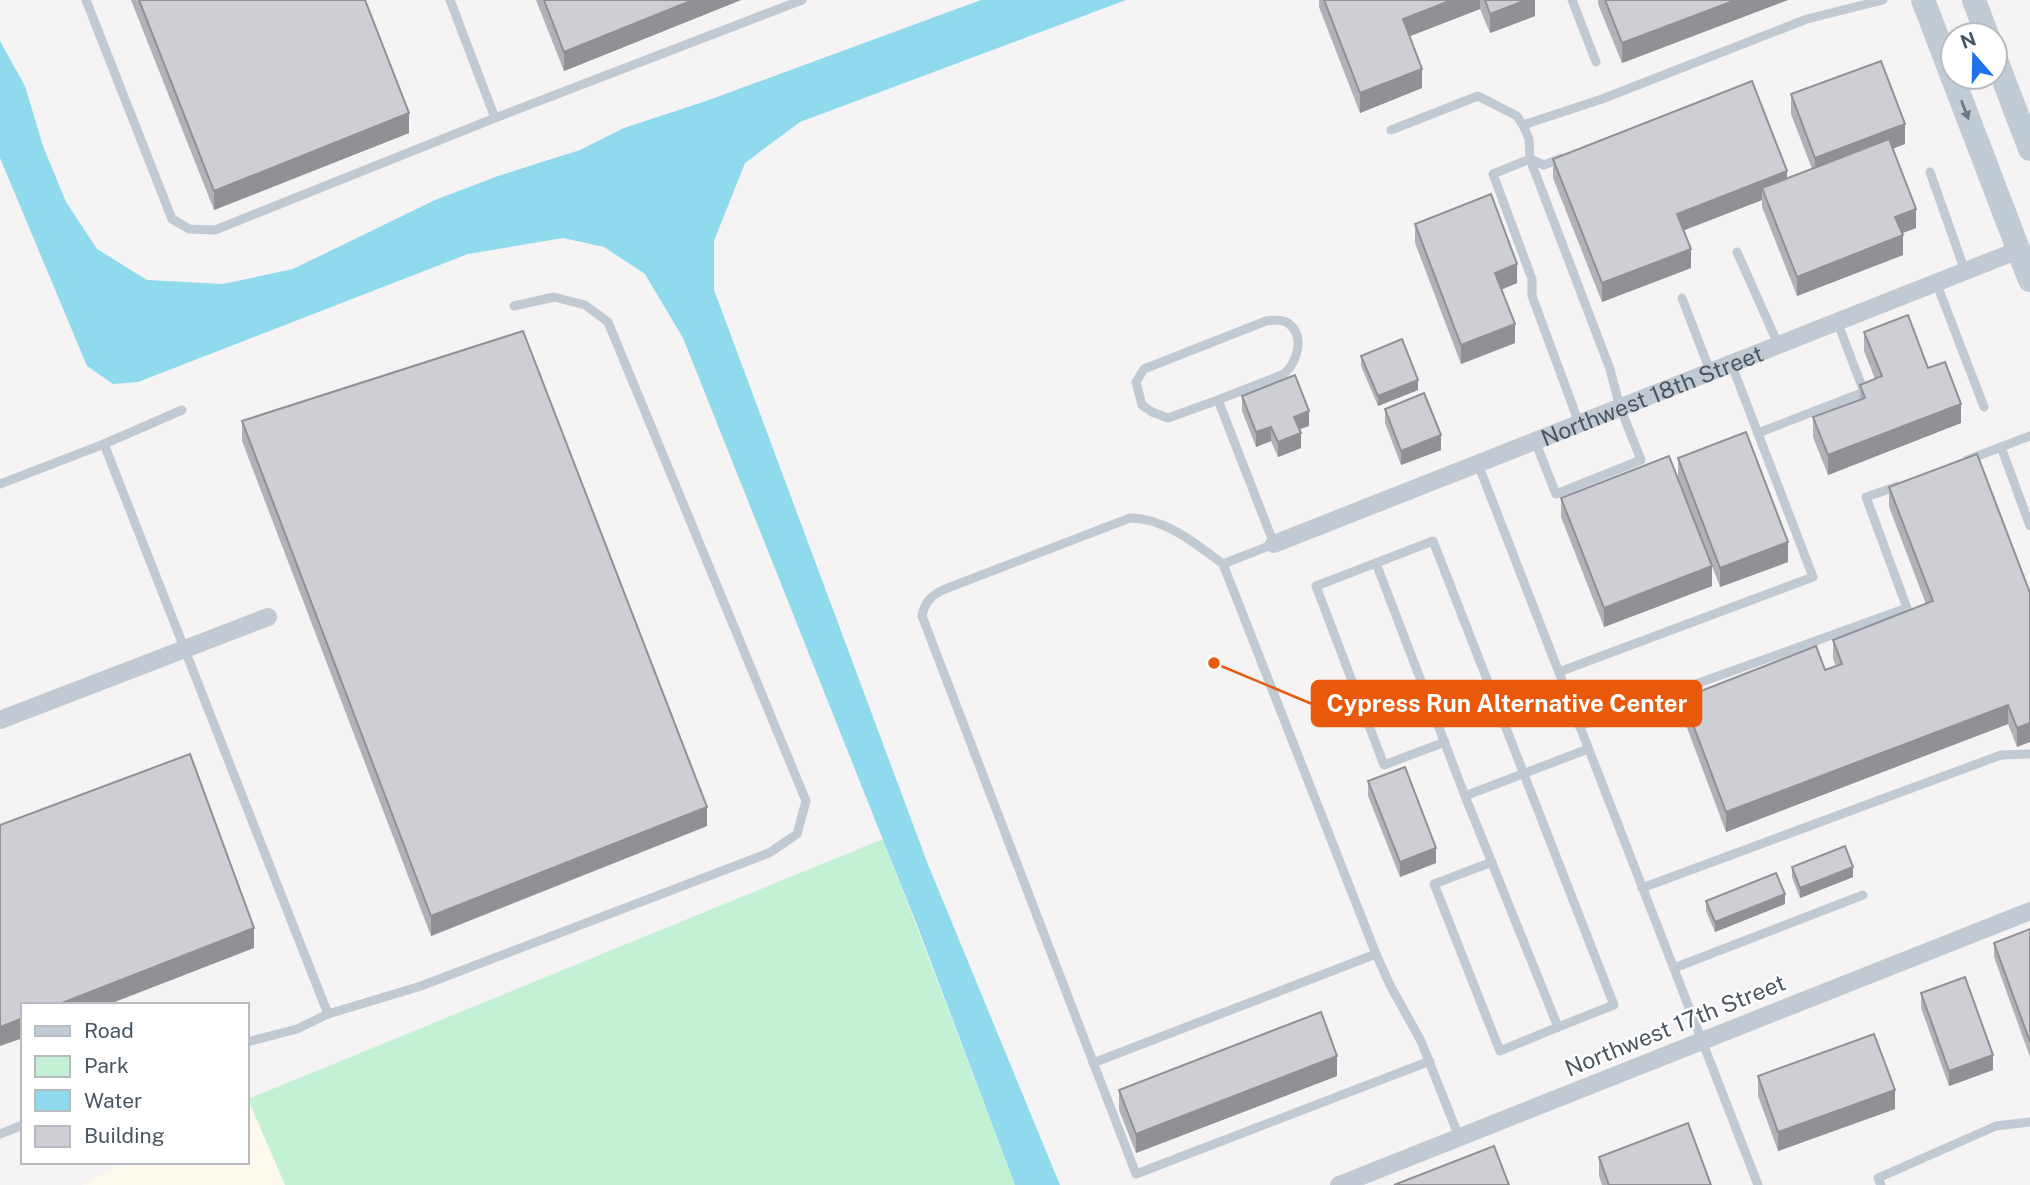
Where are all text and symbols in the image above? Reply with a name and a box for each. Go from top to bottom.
north arrow [1939,21,2009,91]
text: N [1957,27,1979,53]
one-way arrow [1959,99,1970,120]
street label: Northwest 18th Street [1537,339,1767,451]
callout: Cypress Run Alternative Center [1312,681,1701,726]
text: Cypress Run Alternative Center [1327,689,1688,717]
street label: Northwest 17th Street [1561,968,1789,1082]
legend [21,1003,248,1164]
text: Road [84,1018,134,1043]
text: Park [84,1053,129,1078]
text: Water [84,1088,142,1113]
text: Building [84,1123,165,1148]

